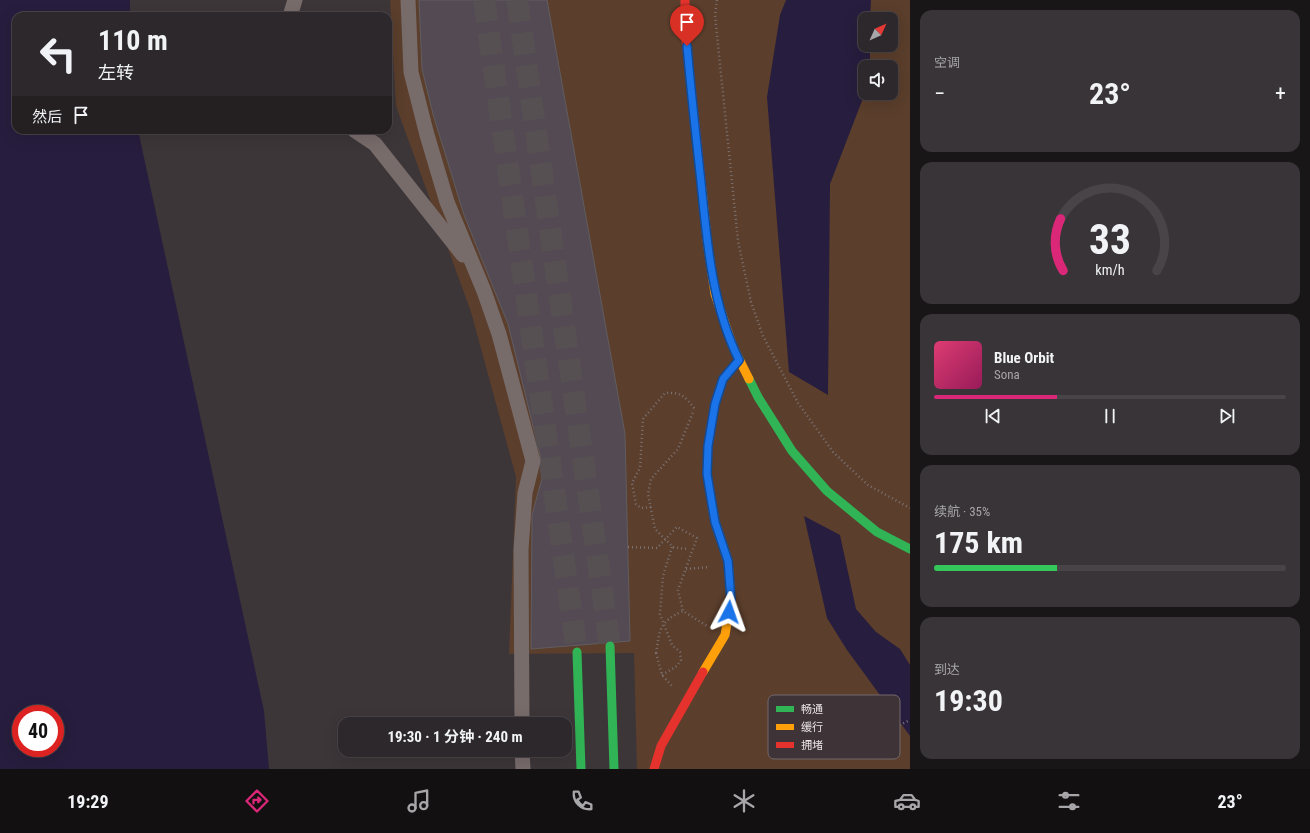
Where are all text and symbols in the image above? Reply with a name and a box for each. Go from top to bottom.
pin [670,5,704,46]
icon: arrive [676,11,698,33]
north arrow [858,12,898,52]
map controls [858,12,898,100]
text: 110 m [98,24,168,57]
icon: left [32,28,84,80]
text: 空调 [934,55,960,70]
button: sound [858,60,898,100]
text: 左转 [98,62,134,83]
text: 23° [1089,76,1131,111]
text: − [934,81,945,106]
text: + [1275,81,1286,106]
icon: arrive [70,104,92,126]
text: 然后 [32,108,62,126]
text: 33 [1089,214,1131,263]
text: km/h [1095,261,1125,277]
text: Blue Orbit [994,349,1054,367]
text: Sona [994,367,1020,382]
icon: previous [982,405,1004,427]
icon: pause [1099,405,1121,427]
icon: next [1216,405,1238,427]
text: 续航 · 35% [934,504,990,519]
text: 175 km [934,525,1023,560]
position arrow [708,591,750,633]
text: 到达 [934,662,960,677]
text: 19:30 [934,683,1003,718]
legend [768,695,900,759]
text: 畅通 [801,703,823,716]
speed limit sign: 40 [12,705,64,757]
text: 缓行 [801,721,823,734]
text: 19:30 · 1 分钟 · 240 m [387,728,523,746]
text: 拥堵 [801,739,823,752]
icon: directions [243,787,271,815]
icon: music [405,787,433,815]
icon: phone [568,787,596,815]
icon: climate [730,787,758,815]
icon: car [893,787,921,815]
icon: filters [1055,787,1083,815]
text: 19:29 [67,791,109,812]
text: 23° [1217,791,1243,812]

